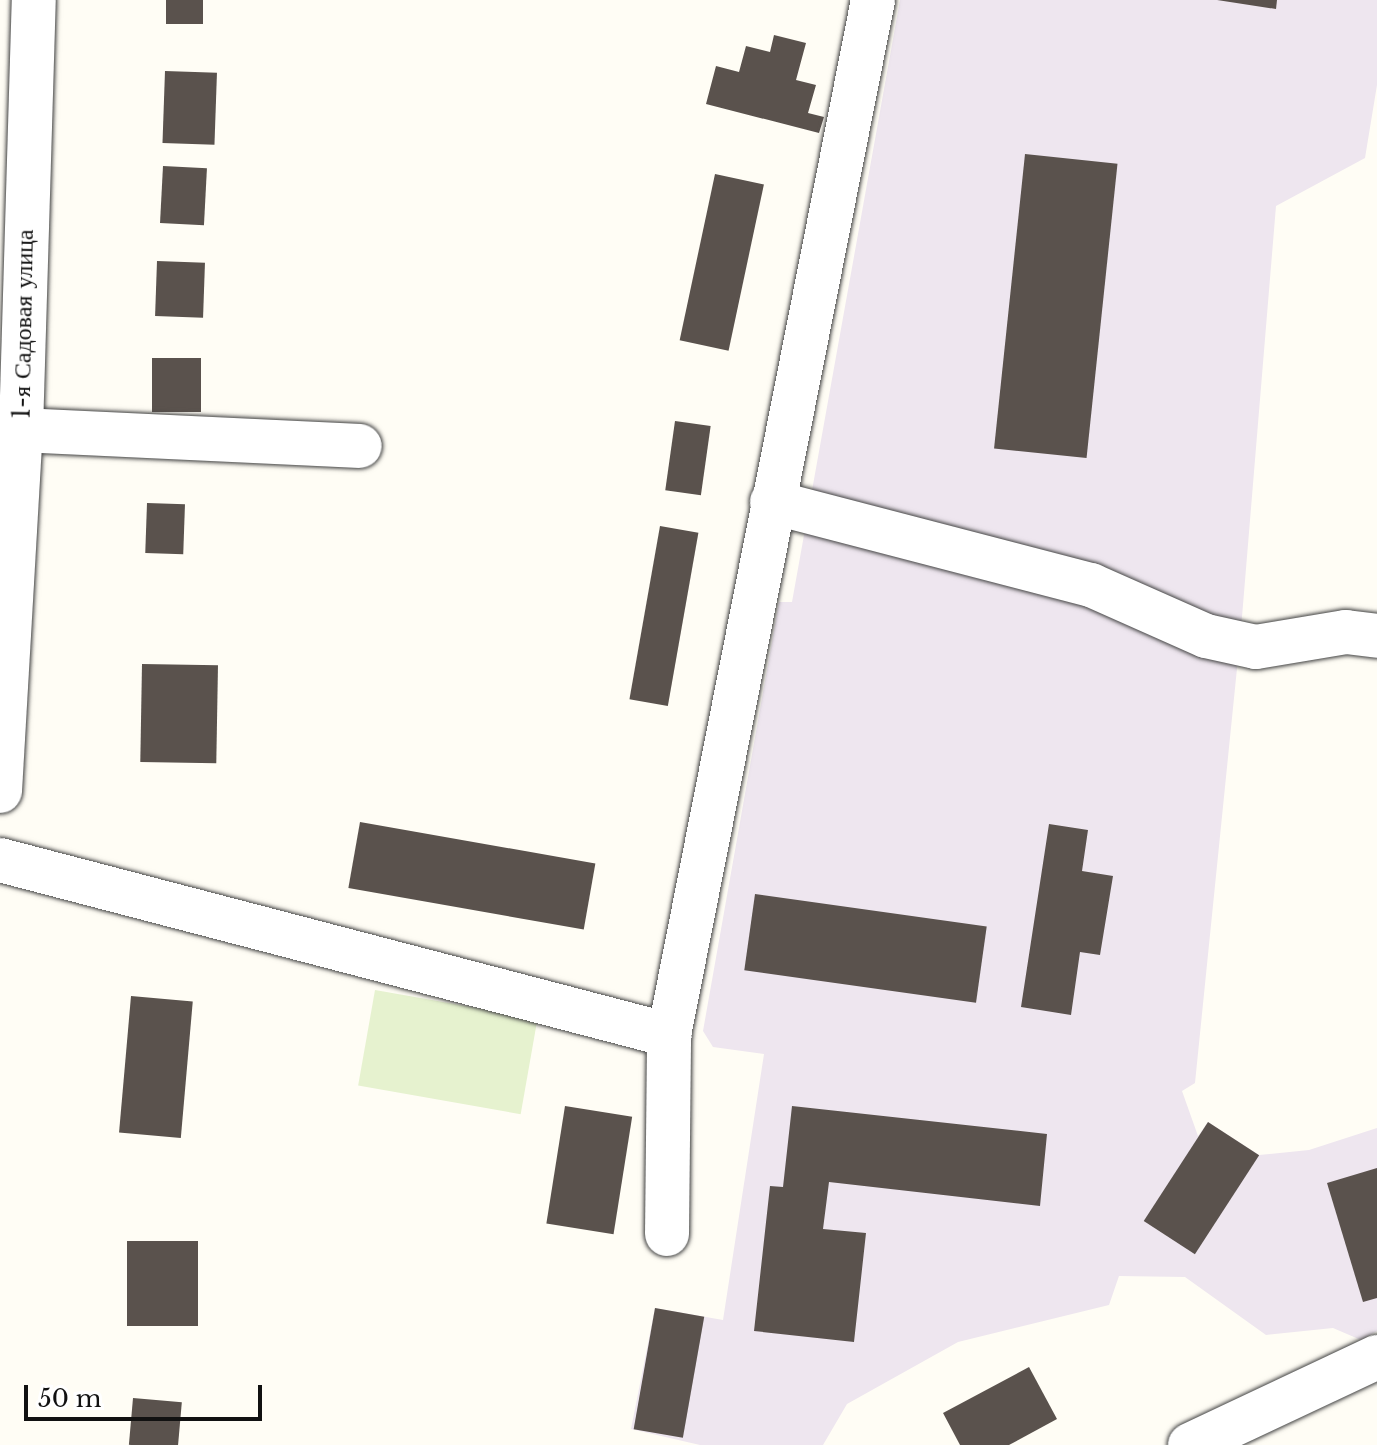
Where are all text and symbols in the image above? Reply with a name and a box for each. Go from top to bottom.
street label: 1-я Садовая улица [7,229,39,419]
scale bar [28,1369,266,1419]
text: 50 m [38,1384,101,1413]

